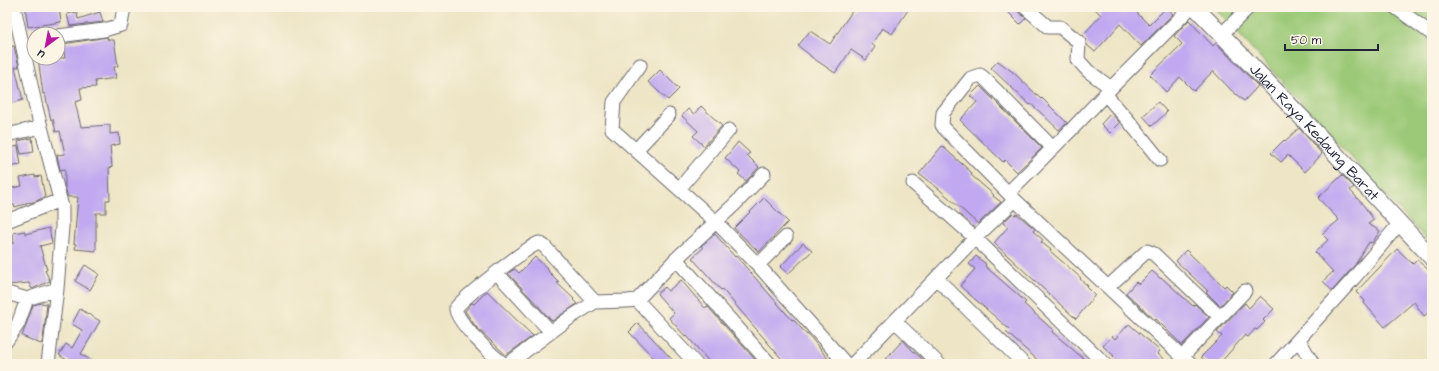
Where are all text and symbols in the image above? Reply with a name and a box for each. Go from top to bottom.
north arrow [26,26,66,66]
scale bar [1285,26,1378,52]
text: 50 m [1291,32,1322,49]
text: U [34,46,48,63]
street label: Jalan Raya Kedaung Barat [1245,59,1384,205]

